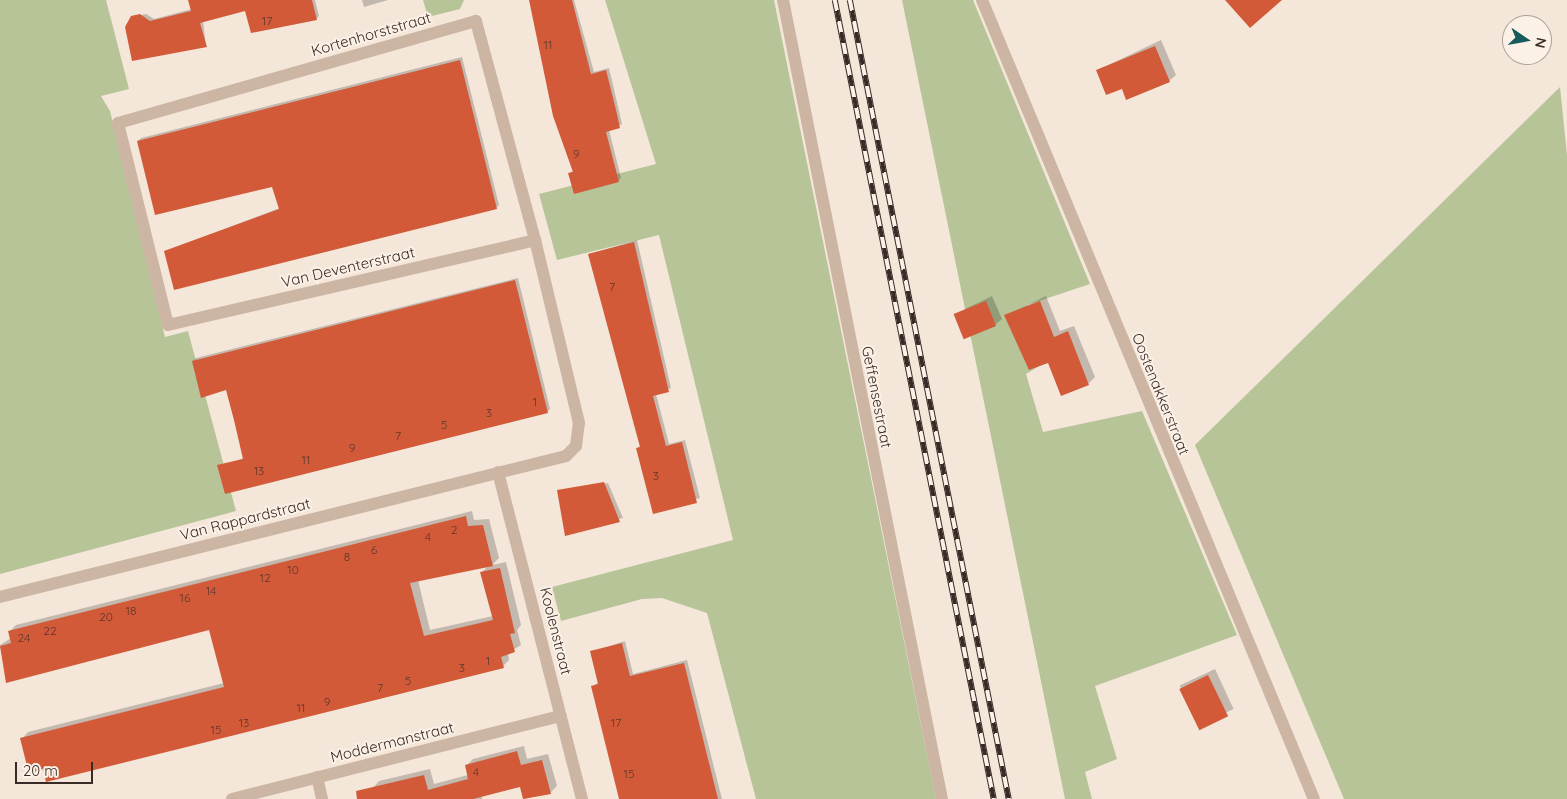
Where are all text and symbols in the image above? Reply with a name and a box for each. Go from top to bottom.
street label: Kortenhorststraat [309,8,433,60]
house number: 17 [262,14,272,28]
north arrow [1502,15,1552,65]
text: N [1531,36,1551,50]
house number: 11 [544,38,552,52]
house number: 9 [573,147,579,161]
street label: Van Deventerstraat [280,243,416,291]
house number: 7 [609,280,615,294]
street label: Oostenakkerstraat [1128,330,1194,458]
street label: Geffensestraat [858,344,896,450]
house number: 1 [533,395,537,409]
house number: 3 [486,406,492,420]
house number: 5 [441,418,447,432]
house number: 7 [395,429,401,443]
house number: 9 [349,441,355,455]
house number: 11 [302,453,310,467]
house number: 13 [254,464,264,478]
house number: 3 [653,469,659,483]
street label: Van Rappardstraat [178,494,312,544]
house number: 2 [451,523,457,537]
house number: 4 [425,530,431,544]
house number: 6 [371,543,377,557]
house number: 8 [344,550,350,564]
house number: 10 [287,563,299,577]
house number: 12 [259,571,271,585]
house number: 14 [206,584,216,598]
street label: Koolenstraat [536,585,576,677]
house number: 16 [180,591,190,605]
house number: 18 [126,604,136,618]
house number: 20 [99,610,113,624]
house number: 22 [43,624,57,638]
house number: 24 [18,631,30,645]
house number: 1 [486,654,490,668]
house number: 3 [459,661,465,675]
house number: 5 [405,674,411,688]
house number: 7 [377,681,383,695]
house number: 9 [324,695,330,709]
house number: 11 [297,701,305,715]
house number: 13 [239,716,249,730]
house number: 17 [611,716,621,730]
street label: Moddermanstraat [328,718,456,766]
house number: 15 [211,723,221,737]
scale bar [18,752,95,784]
text: 20 m [23,761,58,780]
house number: 4 [473,765,479,779]
house number: 15 [624,767,634,781]

